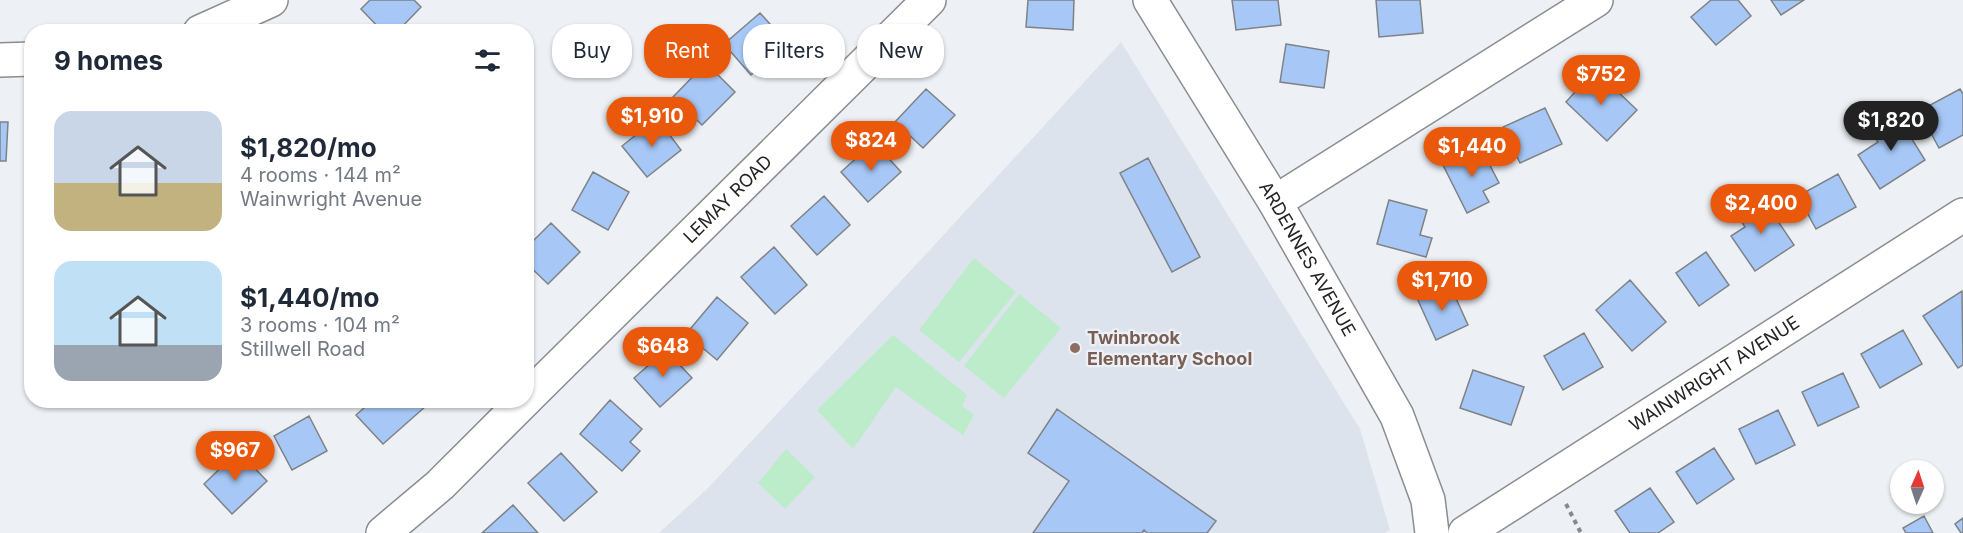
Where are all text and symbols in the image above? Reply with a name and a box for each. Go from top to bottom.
chip: Buy [552,24,632,78]
chip: Rent [644,24,731,78]
chip: Filters [743,24,845,78]
chip: New [857,24,944,78]
icon: filters [471,44,504,77]
text: 9 homes [54,45,163,76]
pin: $752 [1565,55,1637,106]
text: $752 [1576,62,1626,86]
pin: $1,910 [603,97,701,148]
pin: $1,820 [1842,101,1940,152]
text: $1,910 [620,104,684,128]
text: $1,820 [1858,108,1924,132]
pin: $824 [835,121,907,172]
pin: $1,440 [1423,127,1521,178]
text: $824 [845,128,897,152]
text: $1,820/mo [240,132,377,163]
text: $1,440 [1438,134,1506,158]
icon: home [102,135,174,207]
street label: LEMAY ROAD [679,151,776,247]
text: 4 rooms · 144 m² [240,163,401,187]
street label: ARDENNES AVENUE [1255,178,1360,340]
pin: $2,400 [1712,184,1810,235]
text: Wainwright Avenue [240,187,422,211]
text: $2,400 [1725,191,1797,215]
pin: $1,710 [1393,261,1491,312]
text: $1,710 [1411,268,1473,292]
text: $1,440/mo [240,282,379,313]
icon: home [102,285,174,357]
street label: WAINWRIGHT AVENUE [1625,311,1803,435]
text: 3 rooms · 104 m² [240,313,400,337]
pin: $648 [627,327,699,378]
place label: Twinbrook Elementary School [1087,327,1252,369]
text: $648 [637,334,689,358]
text: Stillwell Road [240,337,365,361]
marker: Twinbrook Elementary School [1068,341,1082,355]
pin: $967 [199,431,271,482]
text: $967 [210,438,260,462]
north arrow [1890,460,1944,514]
map controls [1890,460,1944,514]

